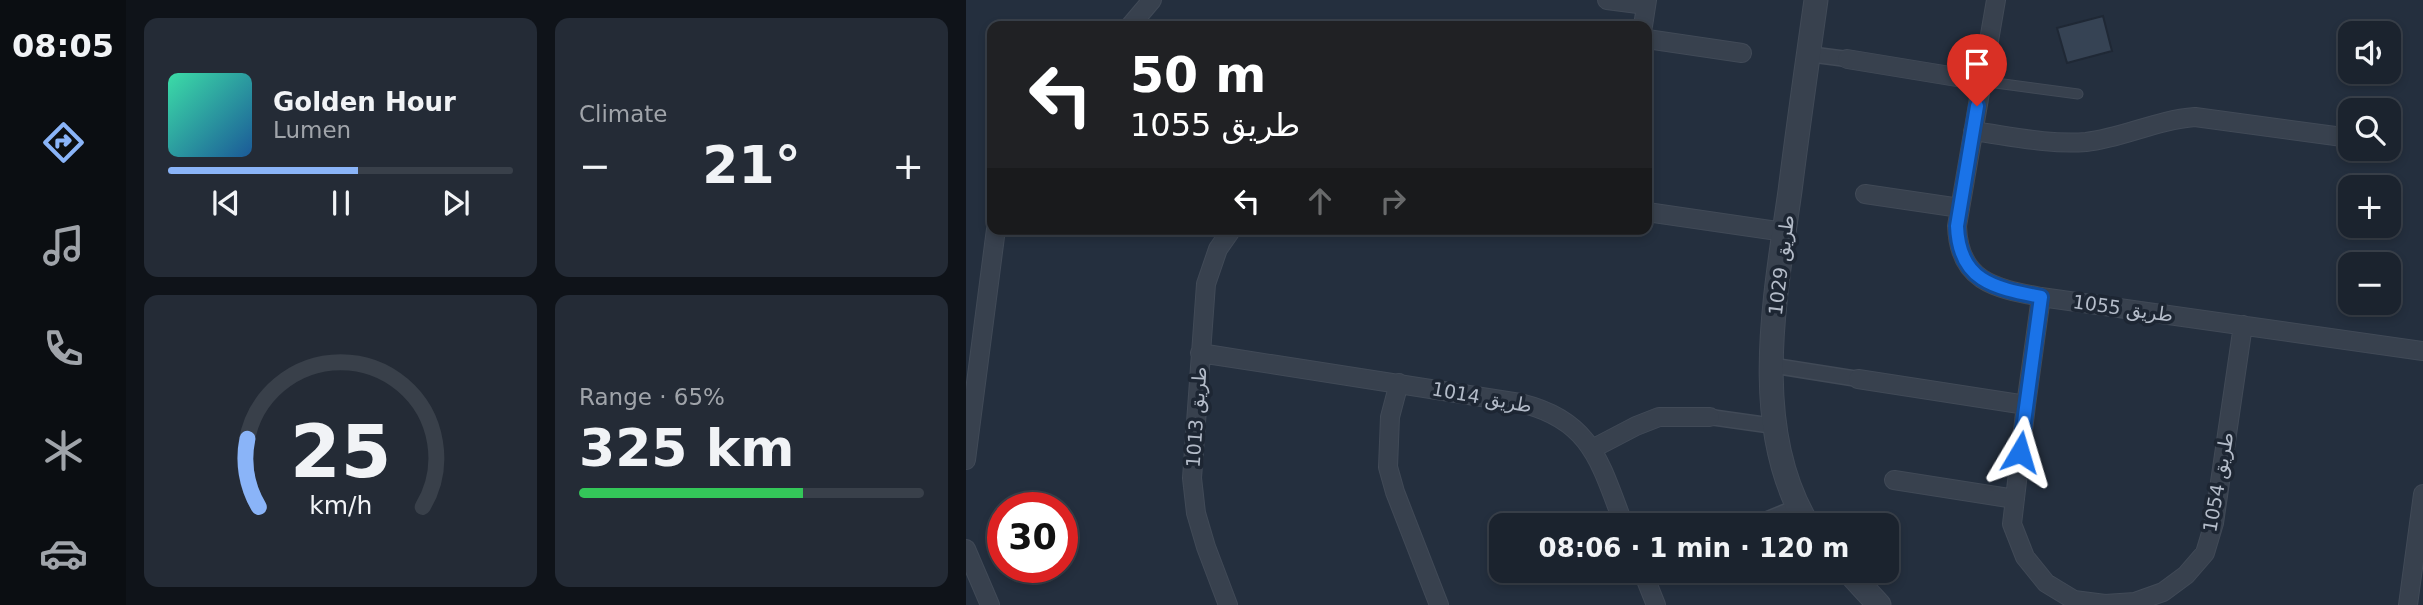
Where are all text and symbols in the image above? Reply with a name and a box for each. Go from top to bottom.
map controls [2338,21,2401,315]
button: sound [2338,21,2401,84]
text: 08:05 [12,27,114,65]
pin [1947,34,2007,106]
icon: arrive [1958,45,1996,83]
text: 50 m [1130,47,1266,104]
icon: left [1015,49,1106,140]
text: Golden Hour [273,87,456,117]
button: search [2338,98,2401,161]
text: Climate [579,101,668,127]
text: طريق 1055 [1130,106,1300,144]
text: Lumen [273,117,351,143]
icon: directions [39,118,88,167]
text: 21° [702,135,801,195]
text: − [579,144,611,188]
text: + [892,144,924,188]
button: + [2338,175,2401,238]
icon: left [1228,182,1266,220]
icon: ahead [1301,182,1339,220]
icon: right [1374,182,1412,220]
icon: previous [207,184,245,222]
icon: pause [322,184,360,222]
icon: next [437,184,475,222]
street label: طريق 1029 [1764,213,1799,317]
icon: music [39,221,88,270]
button: − [2338,252,2401,315]
street label: طريق 1055 [2071,290,2175,327]
icon: phone [39,324,88,373]
street label: طريق 1013 [1181,366,1211,468]
street label: طريق 1014 [1430,377,1534,418]
text: Range · 65% [579,384,725,410]
text: 25 [290,409,391,494]
position arrow [1983,415,2057,489]
text: 325 km [579,418,794,478]
icon: climate [39,426,88,475]
street label: طريق 1054 [2198,430,2239,534]
text: km/h [309,491,372,520]
speed limit sign: 30 [987,492,1078,583]
icon: car [39,529,88,578]
text: 08:06 · 1 min · 120 m [1539,533,1849,563]

